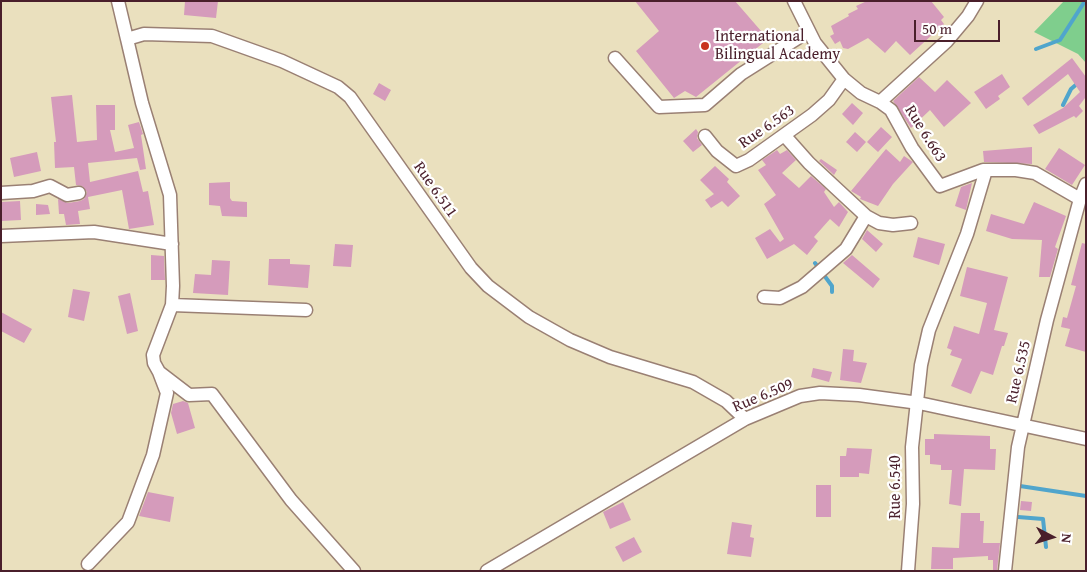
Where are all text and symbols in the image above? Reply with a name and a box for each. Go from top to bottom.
scale bar [917,10,1003,42]
text: 50 m [922,18,952,39]
place label: International Bilingual Academy [715,27,840,65]
marker: International Bilingual Academy [699,40,711,52]
street label: Rue 6.563 [735,101,799,153]
street label: Rue 6.663 [900,102,950,166]
street label: Rue 6.511 [409,158,461,222]
street label: Rue 6.535 [1002,339,1036,405]
street label: Rue 6.509 [730,375,796,417]
street label: Rue 6.540 [886,455,906,519]
north arrow [1027,512,1077,562]
text: N [1057,533,1077,544]

